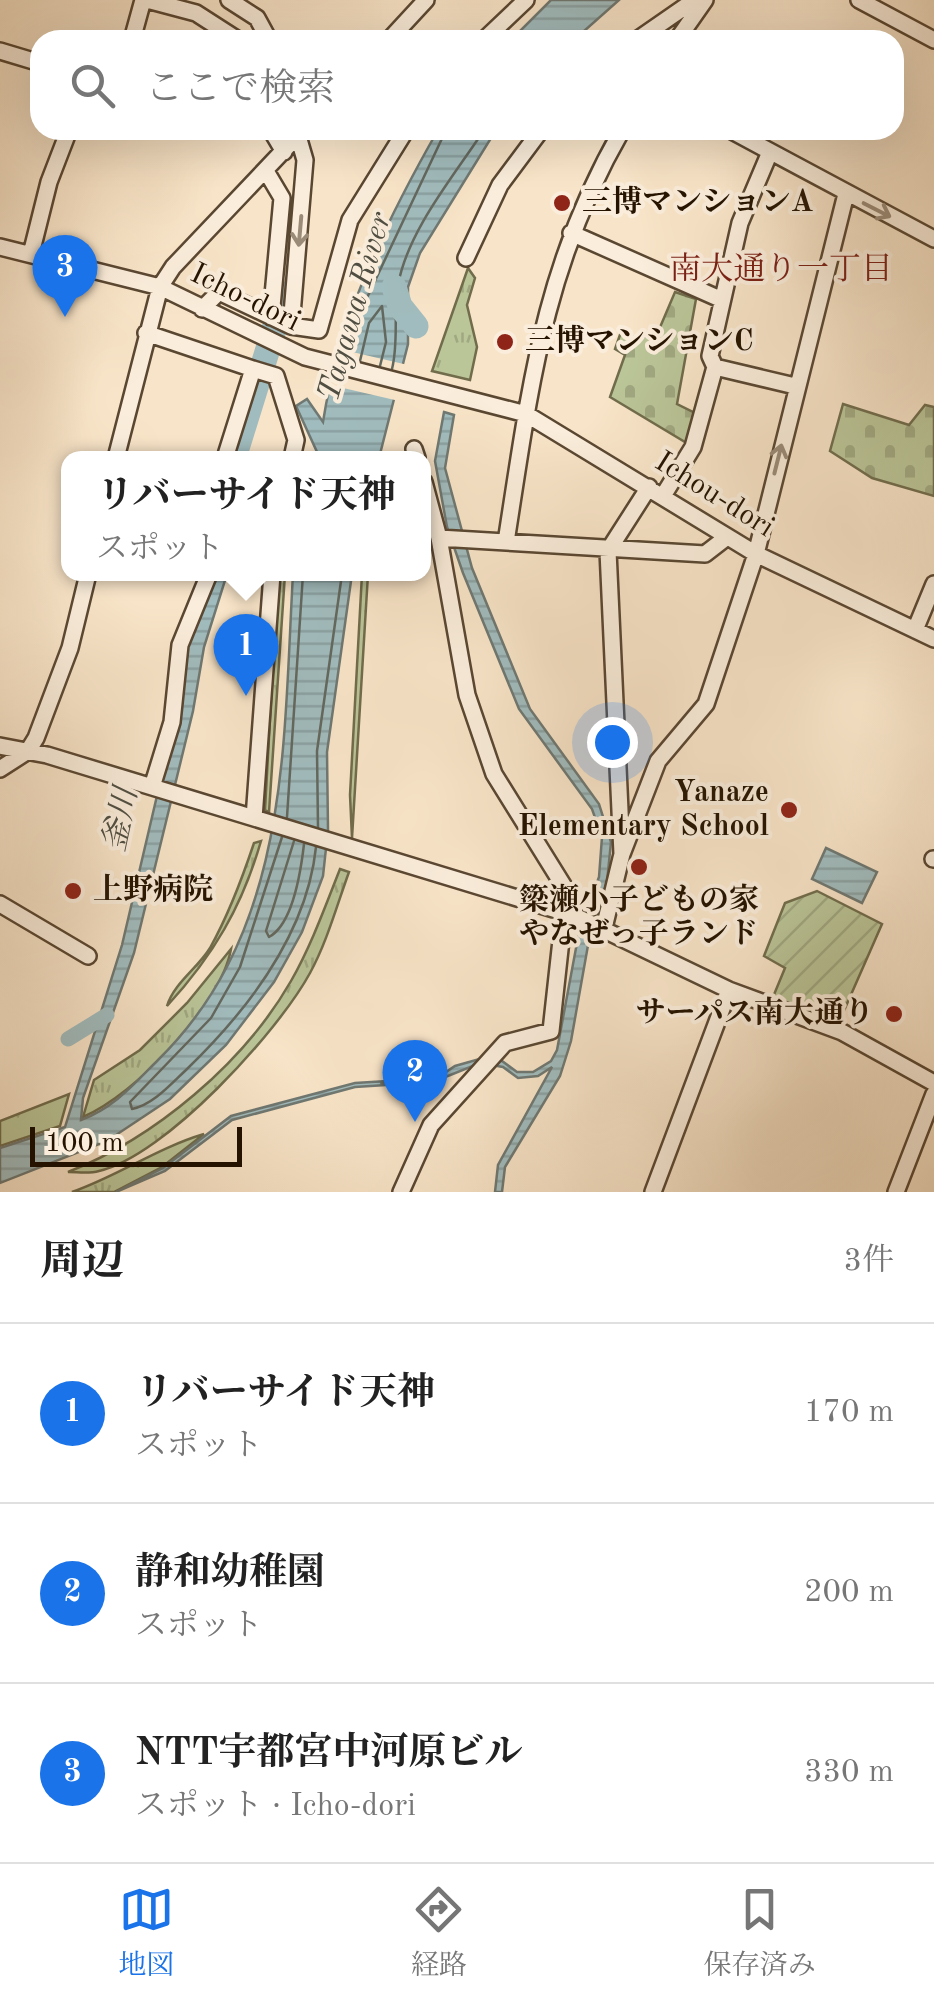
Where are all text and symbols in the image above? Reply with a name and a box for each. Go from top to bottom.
search box [30,30,904,140]
icon: search [65,58,120,113]
text: ここで検索 [145,71,335,109]
place label: 三博マンションA [582,185,813,218]
marker: 三博マンションA [551,192,573,214]
one-way arrow [861,201,891,220]
water label: Tagawa River [314,208,399,405]
one-way arrow [290,214,309,246]
pin: 3 [32,234,98,317]
district label: 南大通り一丁目 [669,252,893,287]
street label: Icho-dori [185,259,305,337]
place label: 三博マンションC [525,324,753,357]
marker: 三博マンションC [494,331,516,353]
one-way arrow [770,444,788,476]
street label: Ichou-dori [649,447,779,543]
popup [61,451,431,581]
text: リバーサイド天神 [96,478,396,516]
text: スポット [96,534,224,566]
pin: 1 [214,614,278,696]
your location [587,717,638,768]
place label: Yanaze Elementary School [518,778,769,842]
water label: 釜川 [97,782,145,855]
marker: Yanaze Elementary School [778,799,800,821]
marker: 簗瀬小子どもの家 やなぜっ子ランド [628,856,650,878]
place label: 上野病院 [93,873,213,906]
marker: 上野病院 [62,880,84,902]
place label: 簗瀬小子どもの家 やなぜっ子ランド [519,883,759,950]
place label: サーパス南大通り [636,996,874,1029]
marker: サーパス南大通り [883,1003,905,1025]
pin: 2 [382,1040,448,1122]
scale bar [30,1122,242,1166]
text: 100 m [45,1130,124,1158]
text: 周辺 [40,1242,124,1284]
text: 3件 [843,1246,894,1278]
text: リバーサイド天神 [135,1375,435,1413]
text: 1 [63,1397,82,1429]
text: 170 m [804,1397,894,1429]
text: スポット [135,1431,263,1463]
text: 静和幼稚園 [135,1555,325,1593]
text: 2 [63,1577,82,1609]
text: 200 m [804,1577,894,1609]
text: スポット [135,1611,263,1643]
text: NTT宇都宮中河原ビル [135,1735,522,1773]
text: 3 [63,1757,82,1789]
text: 330 m [804,1757,894,1789]
text: スポット · Icho-dori [135,1791,416,1823]
tab: 地図 [118,1882,174,1985]
tab: 経路 [411,1882,467,1985]
tab: 保存済み [704,1882,816,1985]

